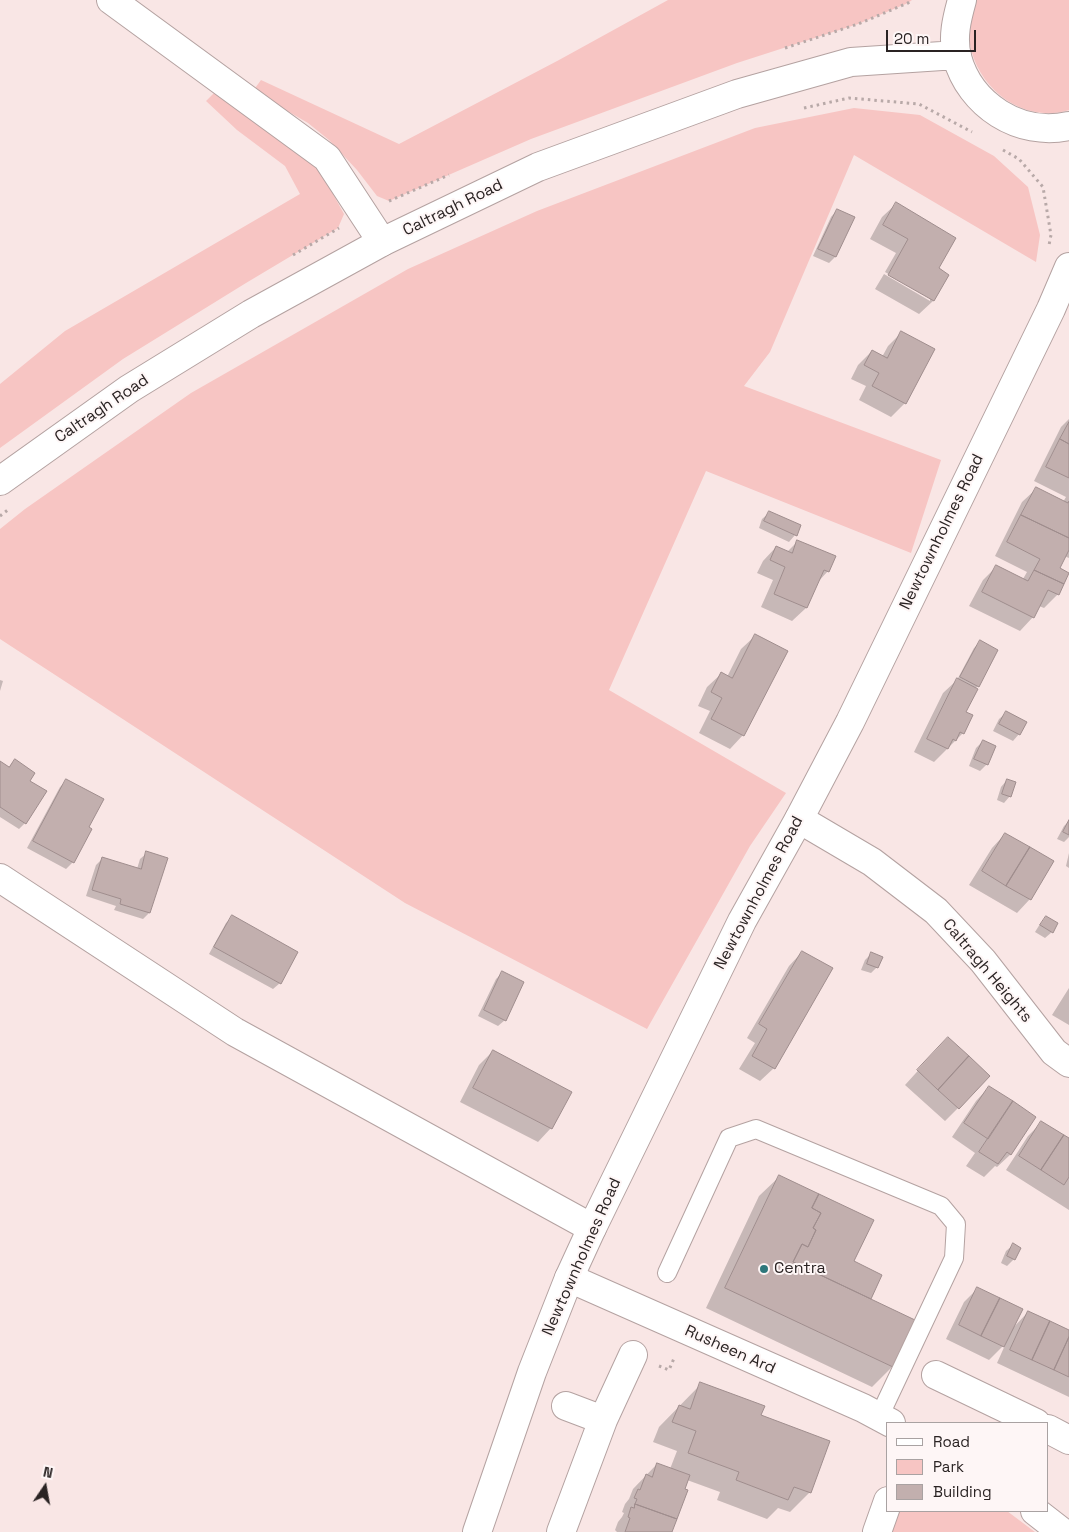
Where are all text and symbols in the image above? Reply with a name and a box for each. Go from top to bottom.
scale bar [889,20,979,52]
text: 20 m [894,29,929,48]
street label: Caltragh Road [400,175,506,241]
street label: Caltragh Road [51,371,153,447]
street label: Newtownholmes Road [896,451,988,613]
street label: Newtownholmes Road [710,813,808,973]
street label: Caltragh Heights [938,915,1036,1027]
street label: Newtownholmes Road [538,1175,626,1339]
place label: Centra [774,1259,826,1279]
marker: Centra [758,1263,770,1275]
street label: Rusheen Ard [682,1321,778,1379]
legend [886,1422,1049,1512]
text: Road [933,1432,970,1451]
text: Park [933,1457,964,1476]
north arrow [20,1462,70,1512]
text: N [42,1463,55,1482]
text: Building [933,1482,992,1501]

